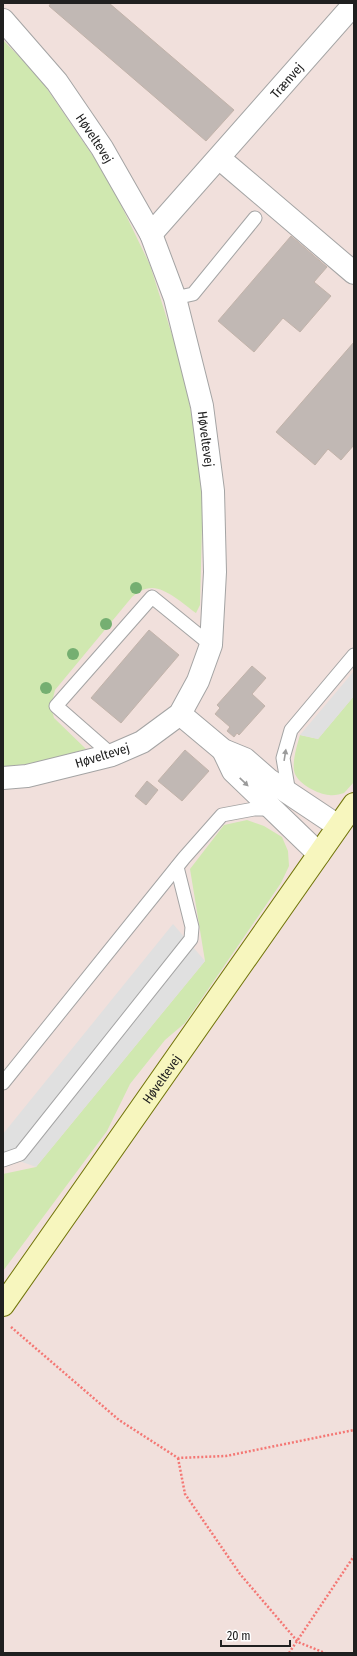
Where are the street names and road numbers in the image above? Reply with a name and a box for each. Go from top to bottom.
street label: Trænvej [268,60,307,101]
street label: Høveltevej [73,111,116,166]
street label: Høveltevej [195,410,217,468]
street label: Høveltevej [73,740,131,771]
street label: Høveltevej [140,1052,184,1107]

